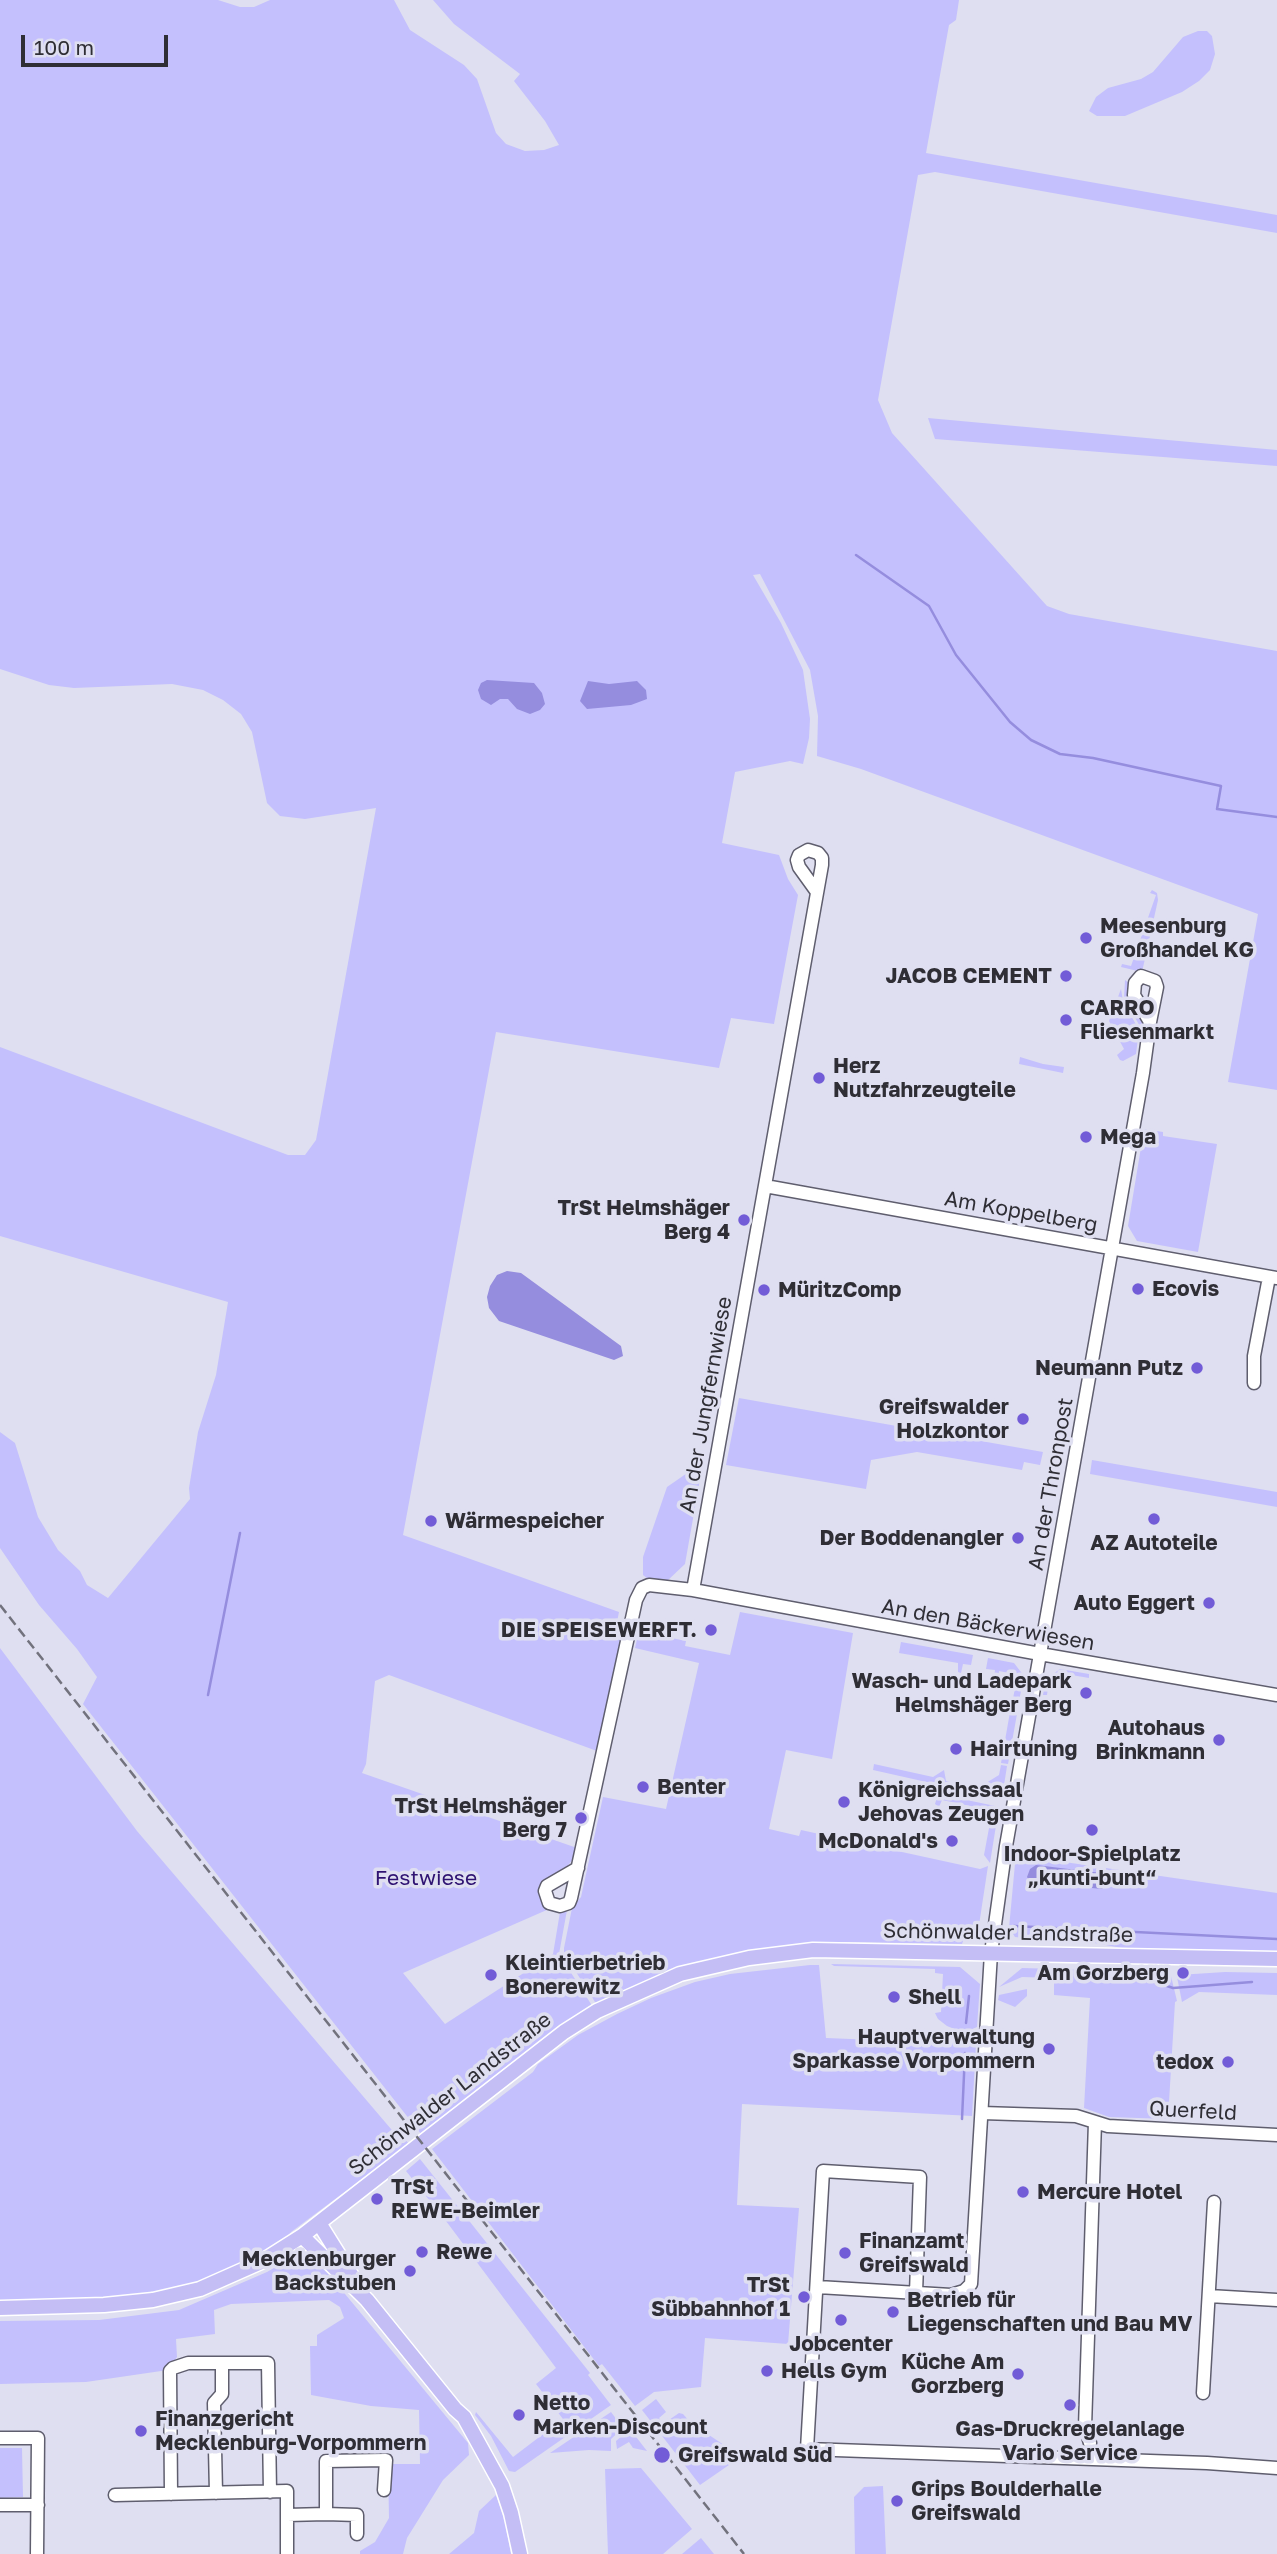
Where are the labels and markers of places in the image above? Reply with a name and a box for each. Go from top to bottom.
place label: Meesenburg Großhandel KG [1100,913,1254,963]
marker: Meesenburg Großhandel KG [1078,930,1094,946]
place label: JACOB CEMENT [886,963,1052,989]
marker: JACOB CEMENT [1058,968,1074,984]
place label: CARRO Fliesenmarkt [1080,995,1214,1045]
marker: CARRO Fliesenmarkt [1058,1012,1074,1028]
place label: Herz Nutzfahrzeugteile [833,1053,1016,1103]
marker: Herz Nutzfahrzeugteile [811,1070,827,1086]
place label: Mega [1100,1124,1156,1150]
marker: Mega [1078,1129,1094,1145]
place label: TrSt Helmshäger Berg 4 [558,1195,730,1245]
marker: TrSt Helmshäger Berg 4 [736,1212,752,1228]
place label: Ecovis [1152,1276,1219,1302]
place label: MüritzComp [778,1277,901,1303]
marker: Ecovis [1130,1281,1146,1297]
marker: MüritzComp [756,1282,772,1298]
place label: Neumann Putz [1035,1355,1183,1381]
marker: Neumann Putz [1189,1360,1205,1376]
place label: Greifswalder Holzkontor [879,1394,1009,1444]
marker: Greifswalder Holzkontor [1015,1411,1031,1427]
place label: Wärmespeicher [445,1508,604,1534]
marker: AZ Autoteile [1146,1511,1162,1527]
marker: Wärmespeicher [423,1513,439,1529]
place label: Der Boddenangler [820,1525,1004,1551]
marker: Der Boddenangler [1010,1530,1026,1546]
place label: AZ Autoteile [1090,1530,1218,1556]
place label: Auto Eggert [1073,1590,1195,1616]
marker: Auto Eggert [1201,1595,1217,1611]
place label: DIE SPEISEWERFT. [501,1617,697,1643]
marker: DIE SPEISEWERFT. [703,1622,719,1638]
place label: Wasch- und Ladepark Helmshäger Berg [852,1668,1072,1718]
marker: Wasch- und Ladepark Helmshäger Berg [1078,1685,1094,1701]
place label: Autohaus Brinkmann [1095,1715,1205,1765]
marker: Autohaus Brinkmann [1211,1732,1227,1748]
place label: Hairtuning [970,1736,1077,1762]
marker: Hairtuning [948,1741,964,1757]
place label: Benter [657,1774,726,1800]
place label: Königreichssaal Jehovas Zeugen [858,1777,1024,1827]
marker: Benter [635,1779,651,1795]
place label: TrSt Helmshäger Berg 7 [395,1793,567,1843]
marker: Königreichssaal Jehovas Zeugen [836,1794,852,1810]
marker: TrSt Helmshäger Berg 7 [573,1810,589,1826]
marker: Indoor-Spielplatz „kunti-bunt“ [1084,1822,1100,1838]
place label: McDonald's [818,1828,938,1854]
marker: McDonald's [944,1833,960,1849]
place label: Indoor-Spielplatz „kunti-bunt“ [1004,1841,1180,1891]
place label: Kleintierbetrieb Bonerewitz [505,1950,665,2000]
place label: Am Gorzberg [1037,1960,1169,1986]
marker: Am Gorzberg [1175,1965,1191,1981]
marker: Kleintierbetrieb Bonerewitz [483,1967,499,1983]
place label: Shell [908,1984,961,2010]
marker: Shell [886,1989,902,2005]
place label: Hauptverwaltung Sparkasse Vorpommern [792,2024,1035,2074]
marker: Hauptverwaltung Sparkasse Vorpommern [1041,2041,1057,2057]
place label: tedox [1156,2049,1214,2075]
marker: tedox [1220,2054,1236,2070]
place label: TrSt REWE-Beimler [391,2174,540,2224]
place label: Mercure Hotel [1037,2179,1182,2205]
marker: Mercure Hotel [1015,2184,1031,2200]
marker: TrSt REWE-Beimler [369,2191,385,2207]
place label: Finanzamt Greifswald [859,2228,969,2278]
place label: Rewe [436,2239,492,2265]
marker: Rewe [414,2244,430,2260]
marker: Finanzamt Greifswald [837,2245,853,2261]
place label: Mecklenburger Backstuben [242,2246,396,2296]
marker: Mecklenburger Backstuben [402,2263,418,2279]
place label: TrSt Sübbahnhof 1 [651,2272,790,2322]
place label: Betrieb für Liegenschaften und Bau MV [907,2287,1192,2337]
marker: TrSt Sübbahnhof 1 [796,2289,812,2305]
marker: Betrieb für Liegenschaften und Bau MV [885,2304,901,2320]
marker: Jobcenter [833,2312,849,2328]
place label: Jobcenter [789,2331,893,2357]
place label: Küche Am Gorzberg [901,2349,1004,2399]
place label: Hells Gym [781,2358,887,2384]
marker: Hells Gym [759,2363,775,2379]
marker: Küche Am Gorzberg [1010,2366,1026,2382]
place label: Netto Marken-Discount [533,2390,708,2440]
marker: Gas-Druckregelanlage Vario Service [1062,2397,1078,2413]
place label: Finanzgericht Mecklenburg-Vorpommern [155,2406,427,2456]
marker: Netto Marken-Discount [511,2407,527,2423]
place label: Gas-Druckregelanlage Vario Service [955,2416,1185,2466]
marker: Finanzgericht Mecklenburg-Vorpommern [133,2423,149,2439]
place label: Greifswald Süd [678,2442,832,2468]
marker: Greifswald Süd [652,2445,672,2465]
place label: Grips Boulderhalle Greifswald [911,2476,1102,2526]
marker: Grips Boulderhalle Greifswald [889,2493,905,2509]

